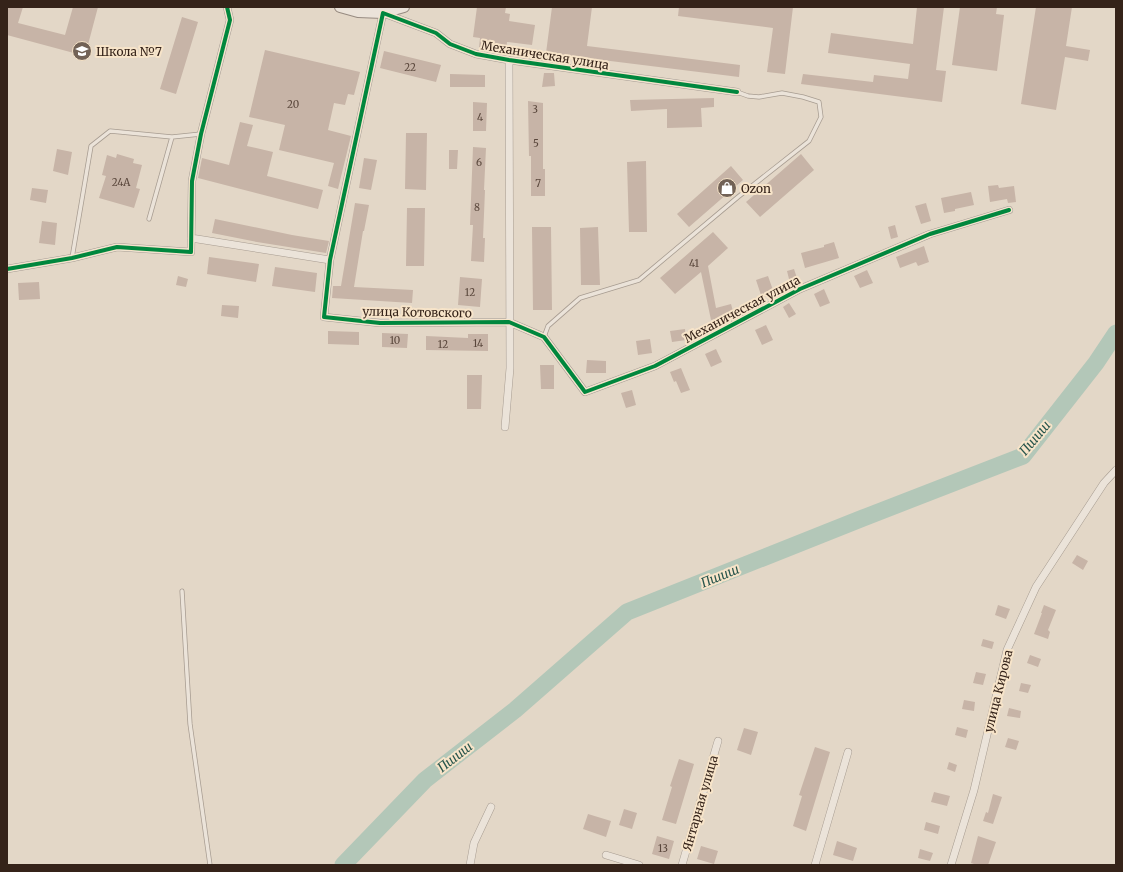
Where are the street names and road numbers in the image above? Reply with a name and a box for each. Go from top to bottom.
street label: Механическая улица [480,37,610,73]
street label: Механическая улица [681,272,803,346]
street label: улица Котовского [362,304,472,320]
street label: улица Кирова [980,648,1016,734]
street label: Янтарная улица [679,753,721,853]

